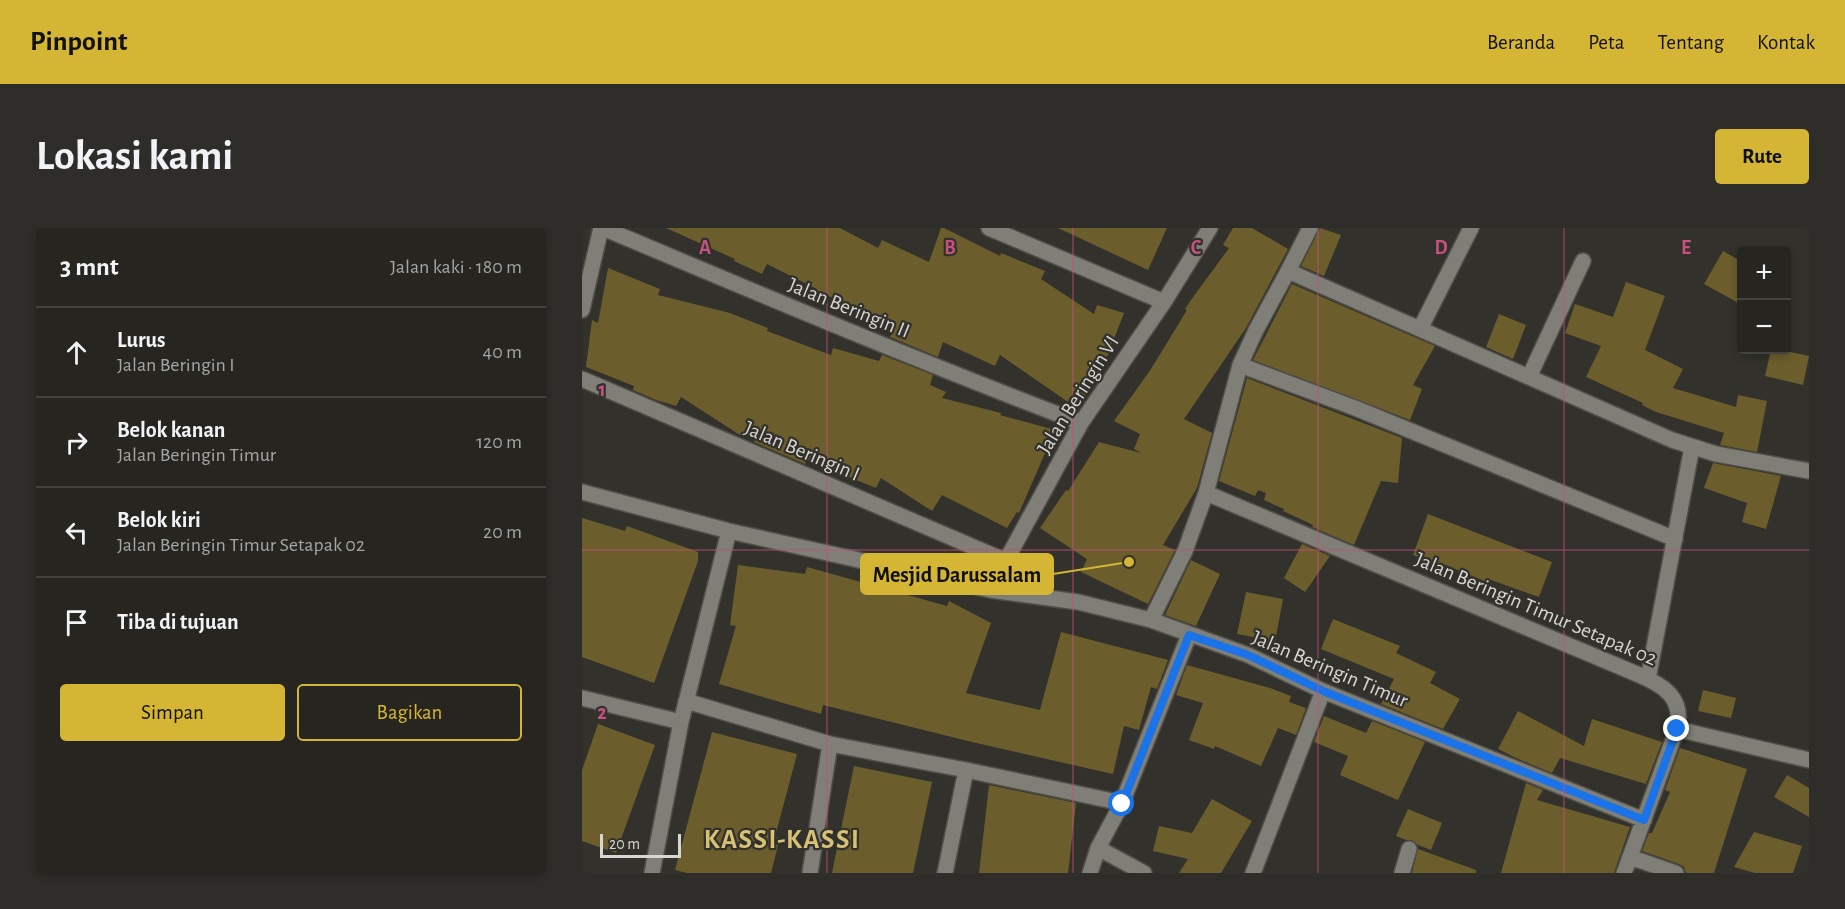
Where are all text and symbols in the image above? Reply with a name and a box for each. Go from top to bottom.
text: Pinpoint [30,28,128,56]
text: Beranda [1487,32,1555,53]
text: Peta [1588,32,1624,53]
text: Tentang [1657,32,1724,53]
text: Kontak [1757,32,1815,53]
button: Rute [1715,129,1809,184]
text: Lokasi kami [36,135,233,177]
text: A [699,238,711,258]
text: B [944,238,956,258]
text: C [1191,238,1202,258]
text: D [1434,238,1448,258]
text: E [1681,238,1691,258]
map controls [1737,246,1791,354]
button: + [1737,246,1791,300]
text: 3 mnt [60,254,119,280]
text: Jalan kaki · 180 m [390,257,522,277]
street label: Jalan Beringin II [785,274,913,342]
button: − [1737,300,1791,354]
text: Lurus [117,329,166,351]
street label: Jalan Beringin VI [1033,332,1123,458]
icon: ahead [60,336,93,369]
text: 40 m [483,342,522,362]
text: Jalan Beringin I [117,355,235,375]
text: 1 [598,380,606,400]
street label: Jalan Beringin I [741,417,863,485]
text: Belok kanan [117,419,225,441]
icon: right [60,426,93,459]
text: 120 m [476,432,522,452]
text: Jalan Beringin Timur [117,445,276,465]
text: Belok kiri [117,509,201,531]
icon: left [60,516,93,549]
text: 20 m [483,522,522,542]
text: Jalan Beringin Timur Setapak 02 [117,535,365,555]
street label: Jalan Beringin Timur Setapak 02 [1412,548,1660,670]
callout: Mesjid Darussalam [861,554,1053,594]
text: Mesjid Darussalam [873,564,1041,587]
icon: arrive [60,606,93,639]
text: Tiba di tujuan [117,611,239,633]
street label: Jalan Beringin Timur [1249,627,1411,711]
button: Simpan [60,684,285,741]
button: Bagikan [297,684,522,741]
text: 2 [597,703,607,723]
route end [1663,715,1689,741]
route start [1108,790,1134,816]
district label: KASSI-KASSI [704,826,860,853]
scale bar [600,831,681,858]
text: 20 m [609,836,640,852]

